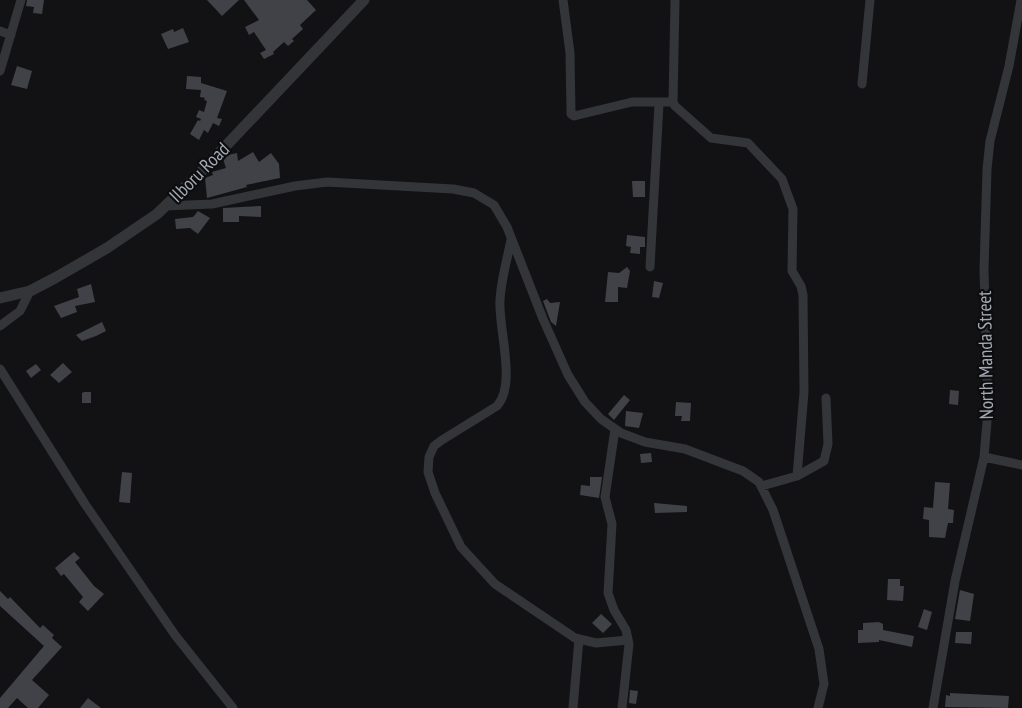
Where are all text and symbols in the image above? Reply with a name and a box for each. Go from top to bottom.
street label: Ilboru Road [164,137,234,207]
street label: North Manda Street [972,290,998,420]

